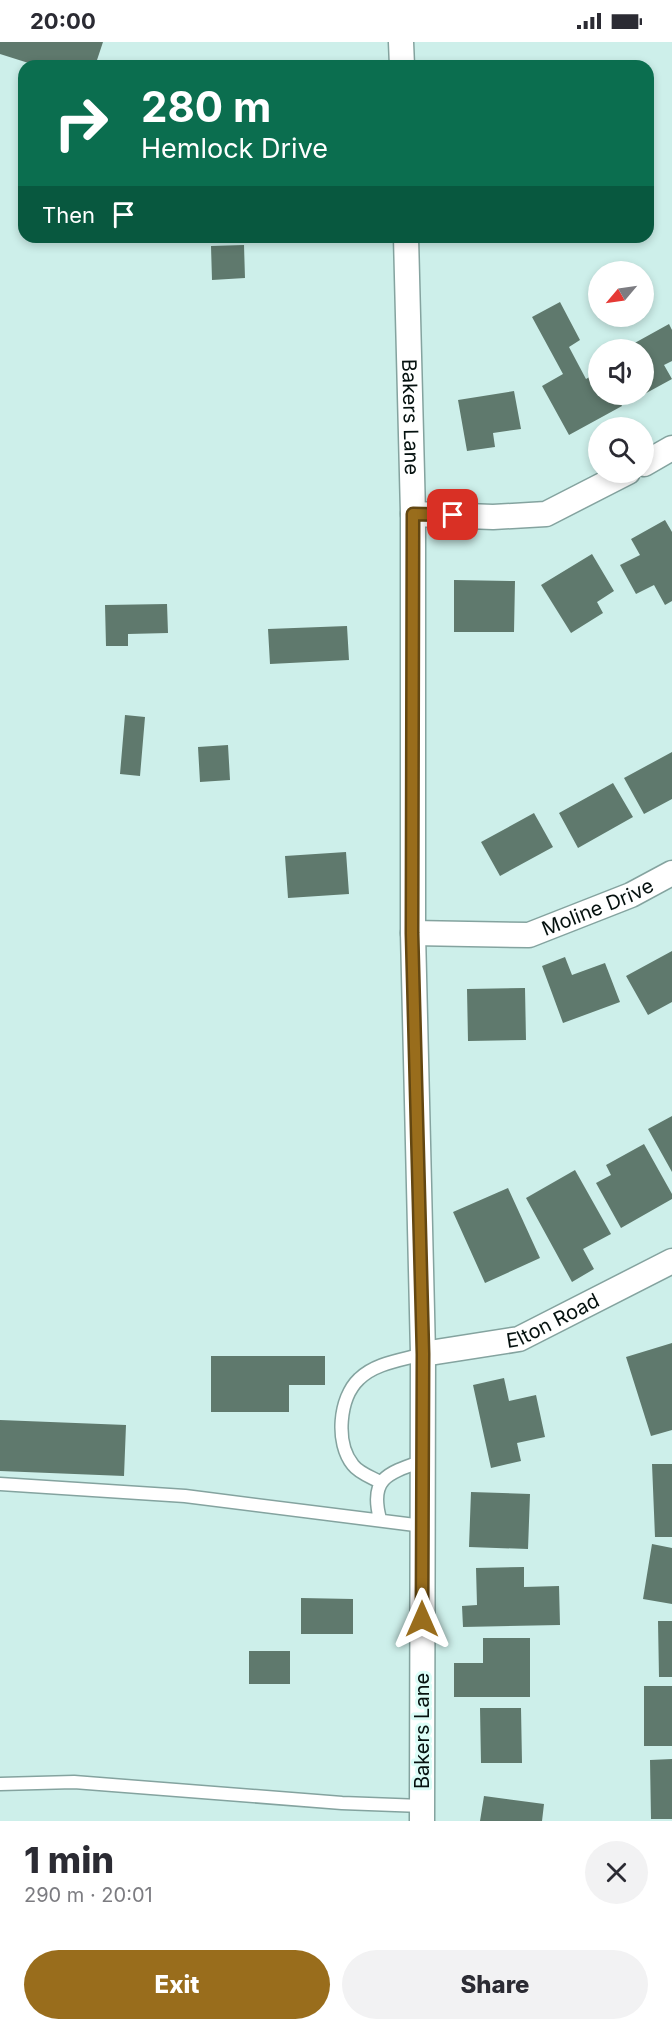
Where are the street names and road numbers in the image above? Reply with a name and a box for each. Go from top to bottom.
street label: Bakers Lane [397,359,424,475]
street label: Moline Drive [538,873,658,941]
street label: Elton Road [505,1288,603,1353]
street label: Bakers Lane [410,1673,434,1789]

